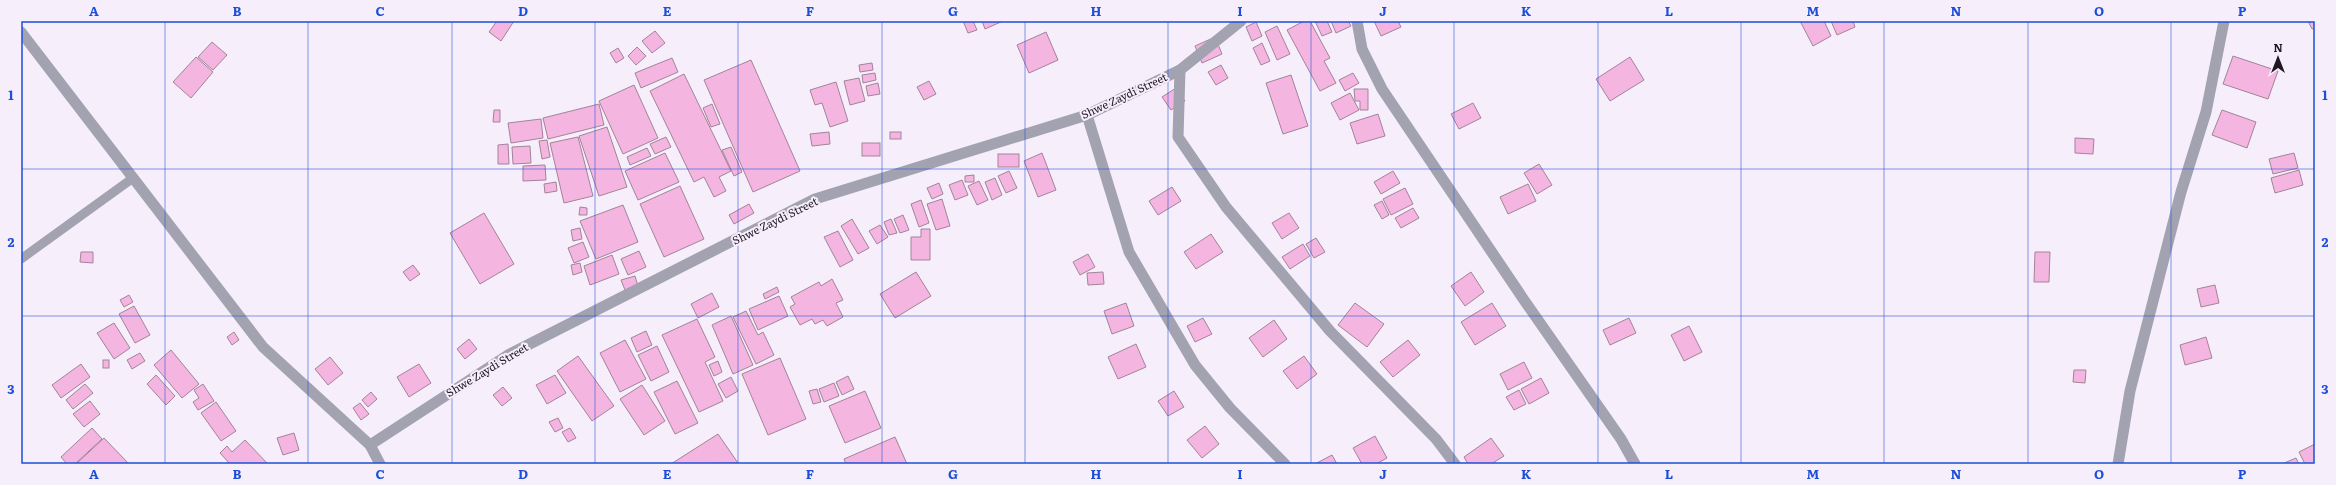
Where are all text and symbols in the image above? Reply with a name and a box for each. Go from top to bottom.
text: A [89,1,99,20]
text: B [233,1,242,20]
text: C [375,1,385,20]
text: D [518,1,528,20]
text: E [663,1,672,20]
text: F [806,1,814,20]
text: G [948,1,958,20]
text: H [1091,1,1102,20]
text: I [1237,1,1243,20]
text: J [1379,1,1387,20]
text: K [1521,1,1532,20]
text: L [1665,1,1673,20]
text: M [1807,1,1820,20]
text: N [1951,1,1962,20]
text: O [2094,1,2104,20]
text: P [2238,1,2247,20]
north arrow [2258,38,2298,78]
text: N [2273,39,2283,55]
street label: Shwe Zaydi Street [1078,68,1170,122]
text: 1 [8,85,14,104]
text: 1 [2322,85,2328,104]
street label: Shwe Zaydi Street [729,192,821,248]
text: 2 [8,232,15,251]
text: 2 [2322,232,2329,251]
street label: Shwe Zaydi Street [442,338,531,400]
text: 3 [7,379,15,398]
text: 3 [2321,379,2329,398]
text: A [89,464,99,483]
text: B [233,464,242,483]
text: C [375,464,385,483]
text: D [518,464,528,483]
text: E [663,464,672,483]
text: F [806,464,814,483]
text: G [948,464,958,483]
text: H [1091,464,1102,483]
text: I [1237,464,1243,483]
text: J [1379,464,1387,483]
text: K [1521,464,1532,483]
text: L [1665,464,1673,483]
text: M [1807,464,1820,483]
text: N [1951,464,1962,483]
text: O [2094,464,2104,483]
text: P [2238,464,2247,483]

